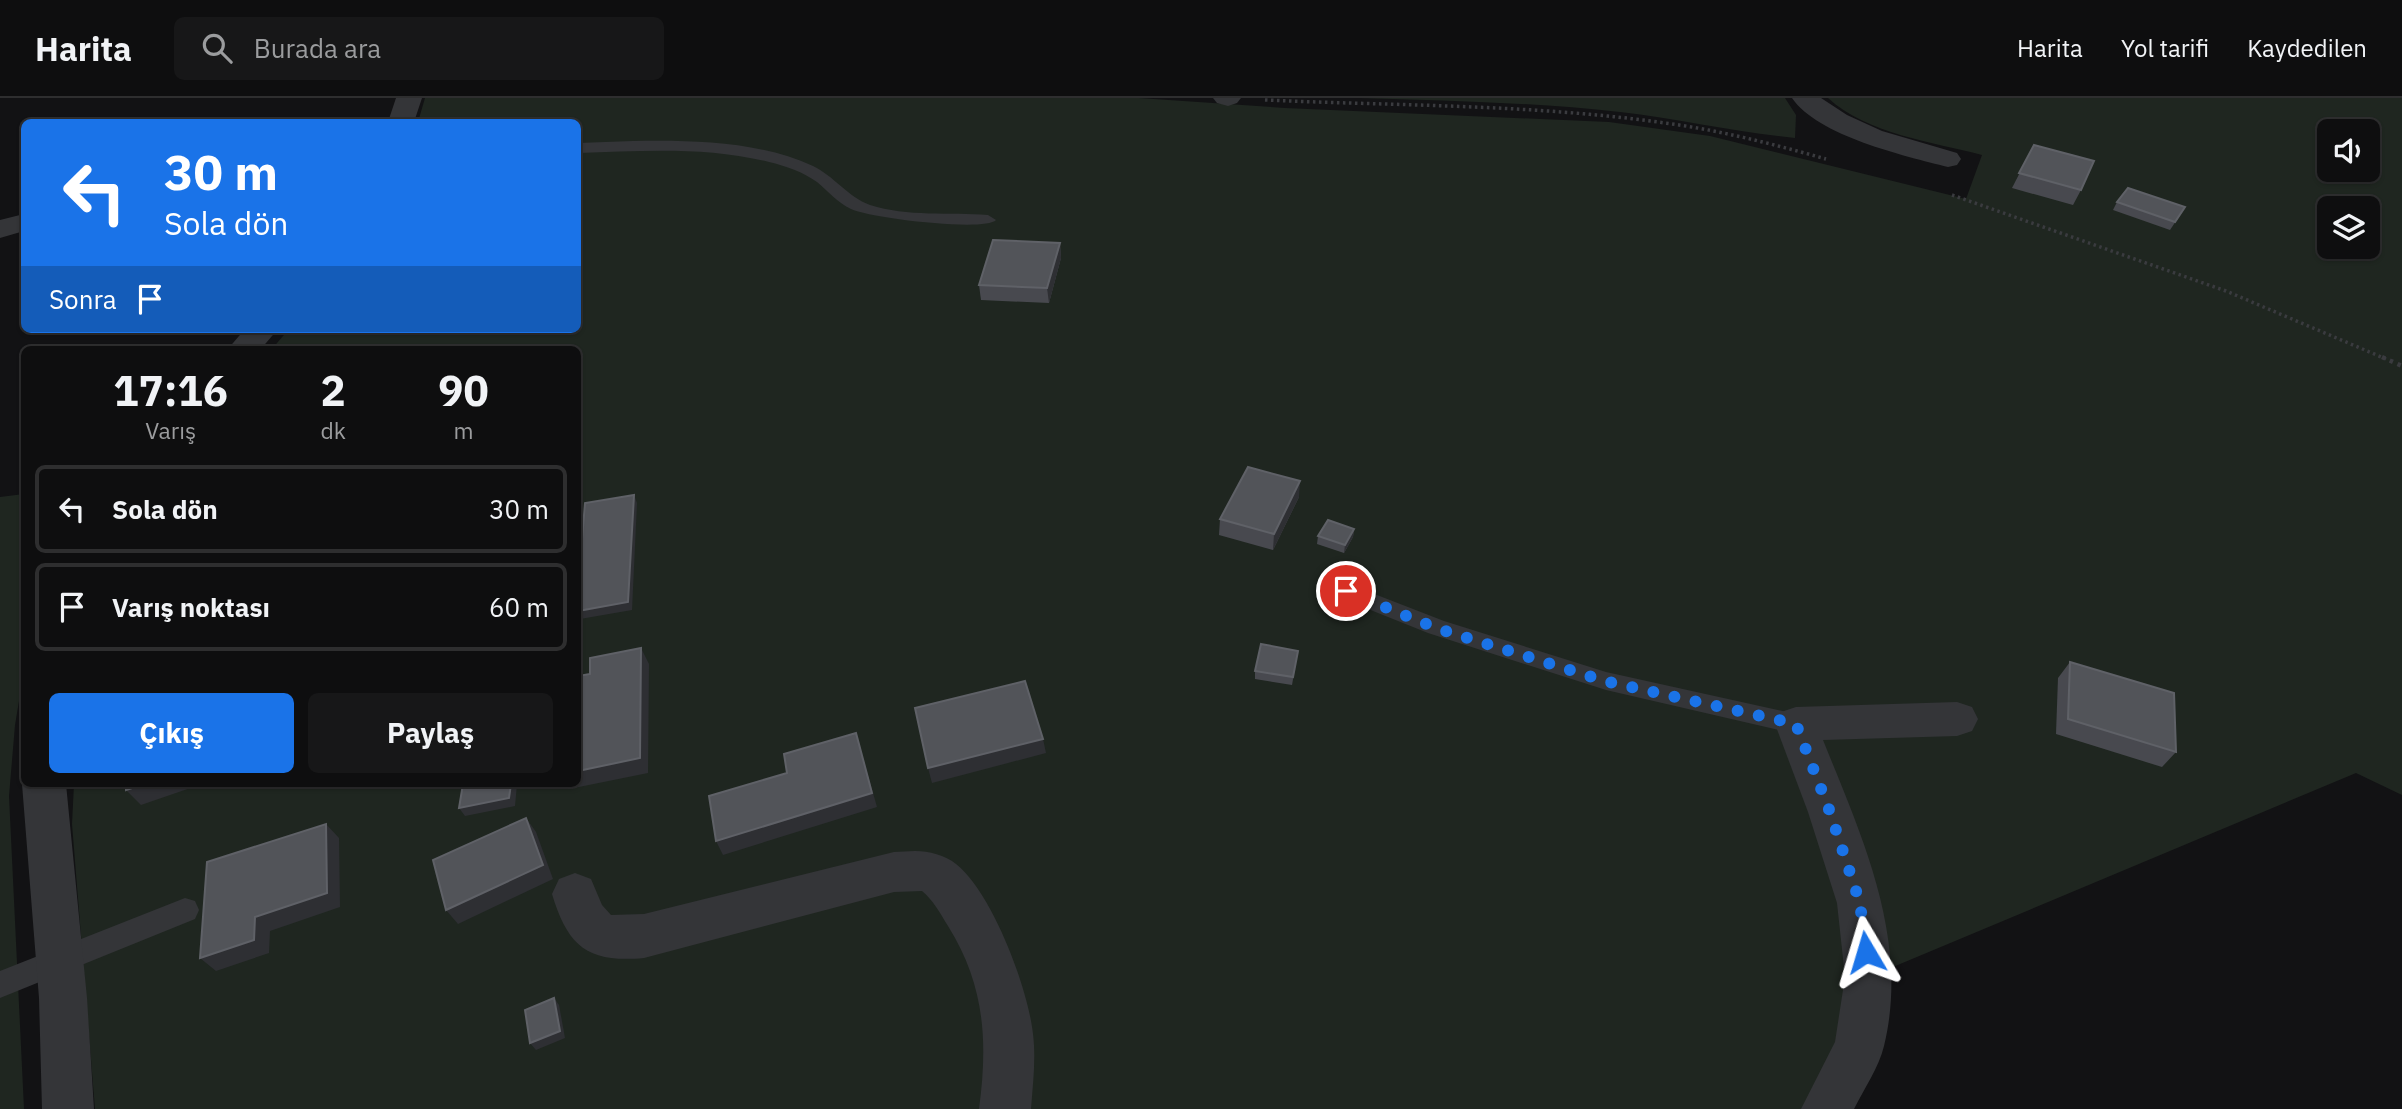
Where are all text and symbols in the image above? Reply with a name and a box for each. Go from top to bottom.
search box [174,17,664,80]
text: Harita [35,27,132,70]
icon: search [198,29,236,67]
text: Burada ara [254,31,381,65]
text: Harita [2017,32,2083,64]
text: Yol tarifi [2121,32,2209,64]
text: Kaydedilen [2247,32,2367,64]
map controls [2317,119,2380,259]
button: sound [2317,119,2380,182]
text: 30 m [164,140,278,203]
icon: left [49,147,140,238]
button: layers [2317,196,2380,259]
text: Sola dön [164,202,289,244]
icon: arrive [131,280,169,318]
text: Sonra [49,282,117,316]
text: 17:16 [113,363,228,418]
text: 2 [321,363,346,418]
text: 90 [438,363,489,418]
text: Varış [145,415,196,445]
text: dk [320,415,346,445]
text: m [453,415,473,445]
icon: left [53,490,91,528]
text: Sola dön [112,492,218,526]
text: 30 m [489,492,549,526]
pin [1316,561,1376,621]
icon: arrive [1327,572,1365,610]
icon: arrive [53,588,91,626]
text: Varış noktası [112,590,270,624]
text: 60 m [489,590,549,624]
button: Çıkış [49,693,294,773]
button: Paylaş [308,693,553,773]
position arrow [1829,915,1903,989]

